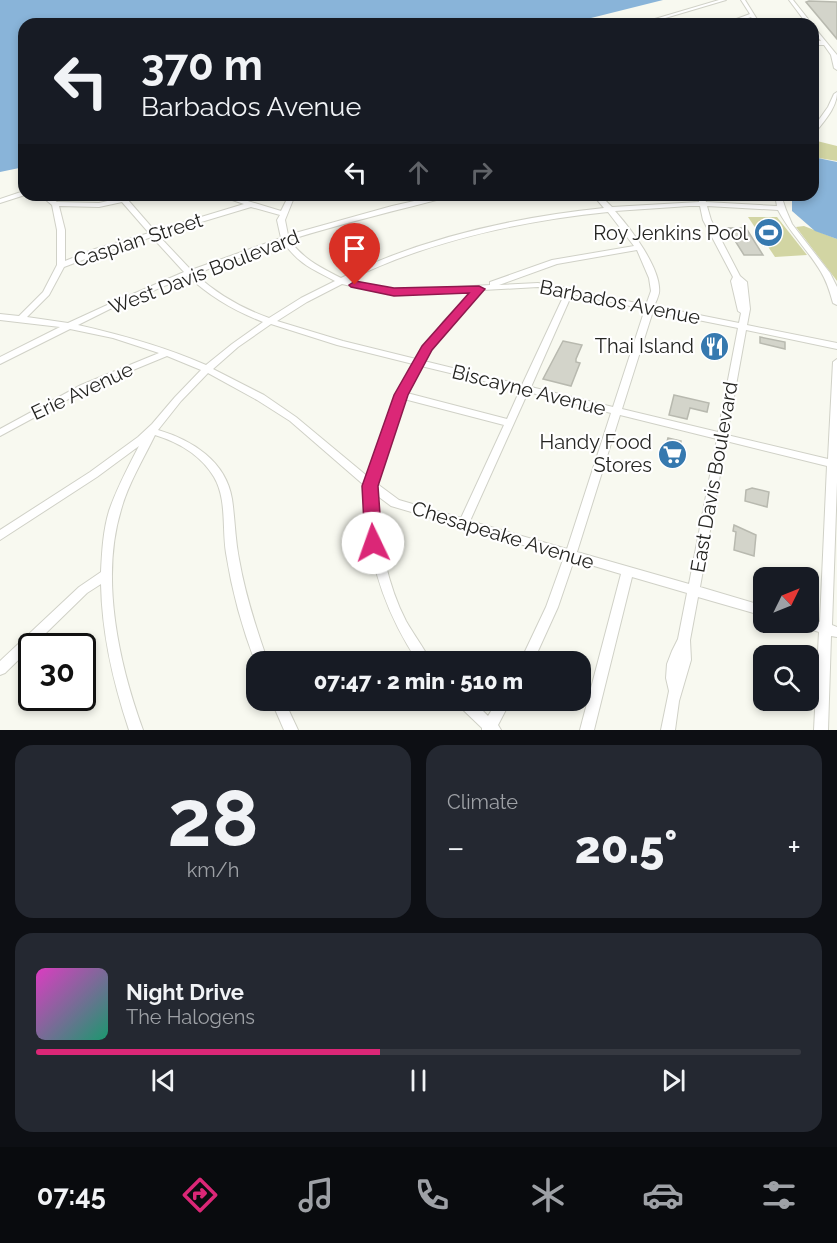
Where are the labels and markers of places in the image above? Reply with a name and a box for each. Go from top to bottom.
sports icon: Roy Jenkins Pool [753,217,785,249]
place label: Roy Jenkins Pool [593,221,749,245]
pin [329,223,380,285]
restaurant icon: Thai Island [699,330,731,362]
place label: Thai Island [595,334,694,358]
place label: Handy Food Stores [540,430,652,477]
supermarket icon: Handy Food Stores [657,438,689,470]

